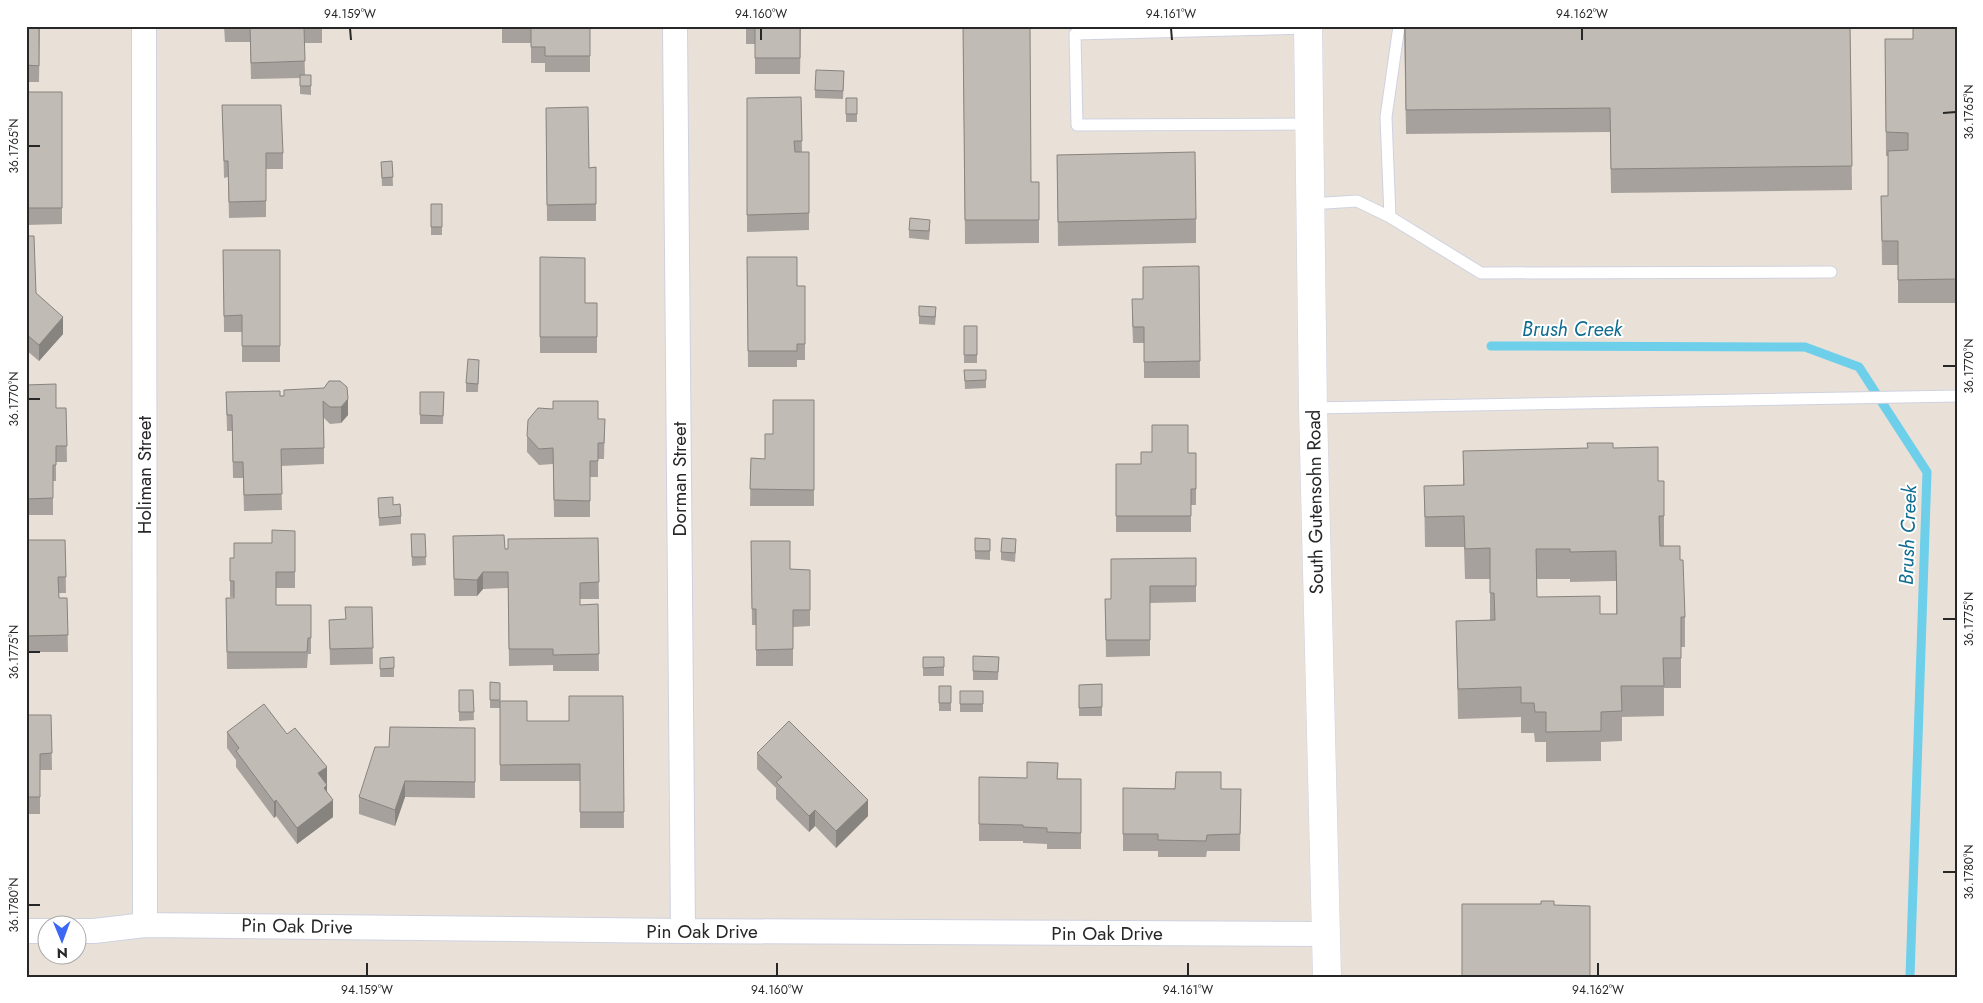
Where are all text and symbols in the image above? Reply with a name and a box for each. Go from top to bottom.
text: 94.159°W [324,5,376,23]
text: 94.160°W [735,5,787,23]
text: 94.161°W [1146,5,1196,23]
text: 94.162°W [1556,5,1608,23]
text: 36.1765°N [1960,84,1978,140]
text: 36.1765°N [5,118,23,174]
water label: Brush Creek [1522,315,1623,344]
text: 36.1770°N [1960,339,1978,393]
text: 36.1770°N [5,372,23,426]
street label: South Gutensohn Road [1300,409,1330,595]
street label: Holiman Street [131,415,158,534]
street label: Dorman Street [666,421,693,536]
water label: Brush Creek [1892,483,1924,585]
text: 36.1775°N [1960,592,1978,646]
text: 36.1775°N [5,625,23,679]
text: 36.1780°N [1960,844,1978,900]
text: 36.1780°N [5,877,23,933]
street label: Pin Oak Drive [241,912,353,940]
north arrow [38,916,88,966]
street label: Pin Oak Drive [646,918,758,945]
street label: Pin Oak Drive [1051,920,1163,947]
text: N [56,943,68,963]
text: 94.159°W [341,981,393,999]
text: 94.160°W [751,981,803,999]
text: 94.161°W [1163,981,1213,999]
text: 94.162°W [1572,981,1624,999]

